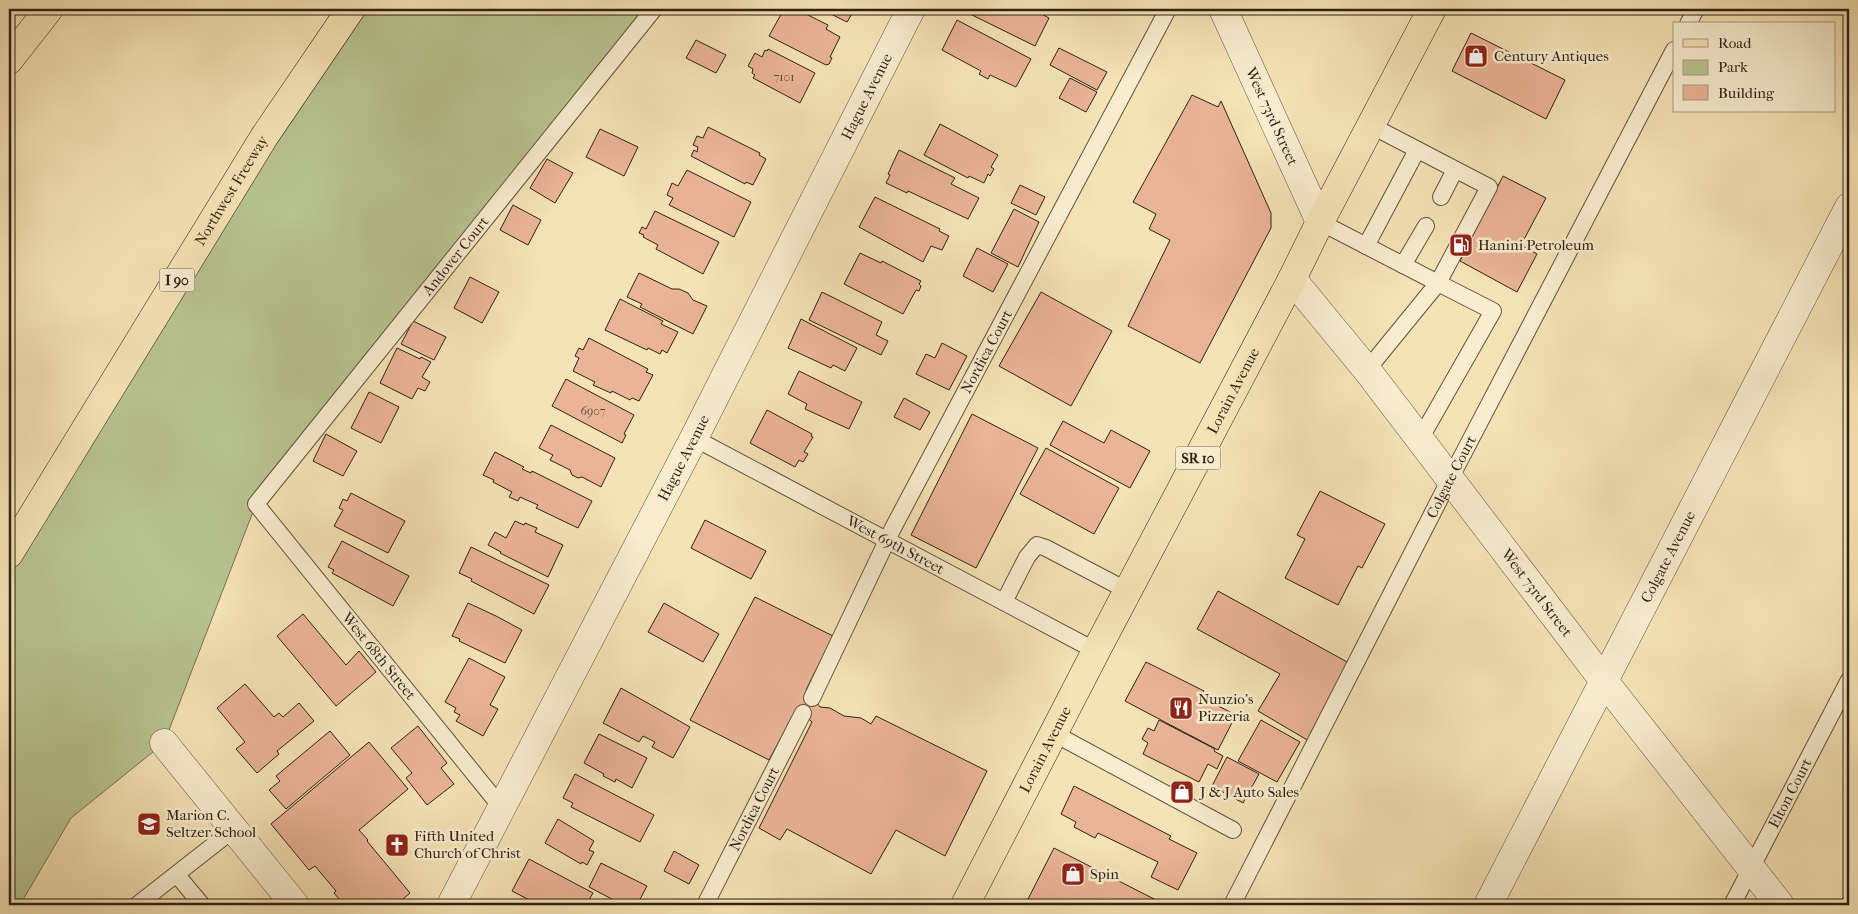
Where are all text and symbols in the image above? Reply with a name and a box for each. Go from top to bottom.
legend [1673,22,1836,112]
text: Road [1718,34,1752,52]
shop icon: Century Antiques [1463,43,1489,69]
place label: Century Antiques [1494,47,1609,65]
street label: Hague Avenue [837,50,896,143]
text: Park [1718,58,1748,76]
street label: West 73rd Street [1241,64,1302,169]
house number: 7101 [774,70,794,84]
text: Building [1718,84,1775,102]
street label: Northwest Freeway [191,131,272,249]
street label: Andover Court [418,212,493,300]
fuel station icon: Hanini Petroleum [1448,232,1474,258]
place label: Hanini Petroleum [1478,236,1594,254]
road number: I 90 [160,268,194,292]
street label: Nordica Court [957,306,1016,396]
street label: Lorain Avenue [1203,344,1263,437]
house number: 6907 [580,404,606,418]
street label: Hague Avenue [654,411,714,504]
street label: Colgate Court [1422,432,1480,521]
road number: SR 10 [1176,446,1220,469]
street label: Colgate Avenue [1637,507,1700,606]
street label: West 69th Street [843,511,948,578]
street label: West 73rd Street [1497,544,1576,641]
street label: West 68th Street [338,608,420,704]
place label: Nunzio's Pizzeria [1198,690,1254,725]
restaurant icon: Nunzio's Pizzeria [1168,695,1194,721]
street label: Lorain Avenue [1015,703,1075,796]
street label: Elton Court [1765,755,1816,831]
street label: Nordica Court [725,763,783,854]
shop icon: J & J Auto Sales [1169,779,1195,805]
place label: J & J Auto Sales [1199,783,1300,801]
place label: Marion C. Seltzer School [166,806,256,841]
school or university icon: Marion C. Seltzer School [136,811,162,837]
place label: Fifth United Church of Christ [414,827,522,862]
church icon: Fifth United Church of Christ [384,832,410,858]
shop icon: Spin [1060,861,1086,887]
place label: Spin [1090,865,1119,883]

